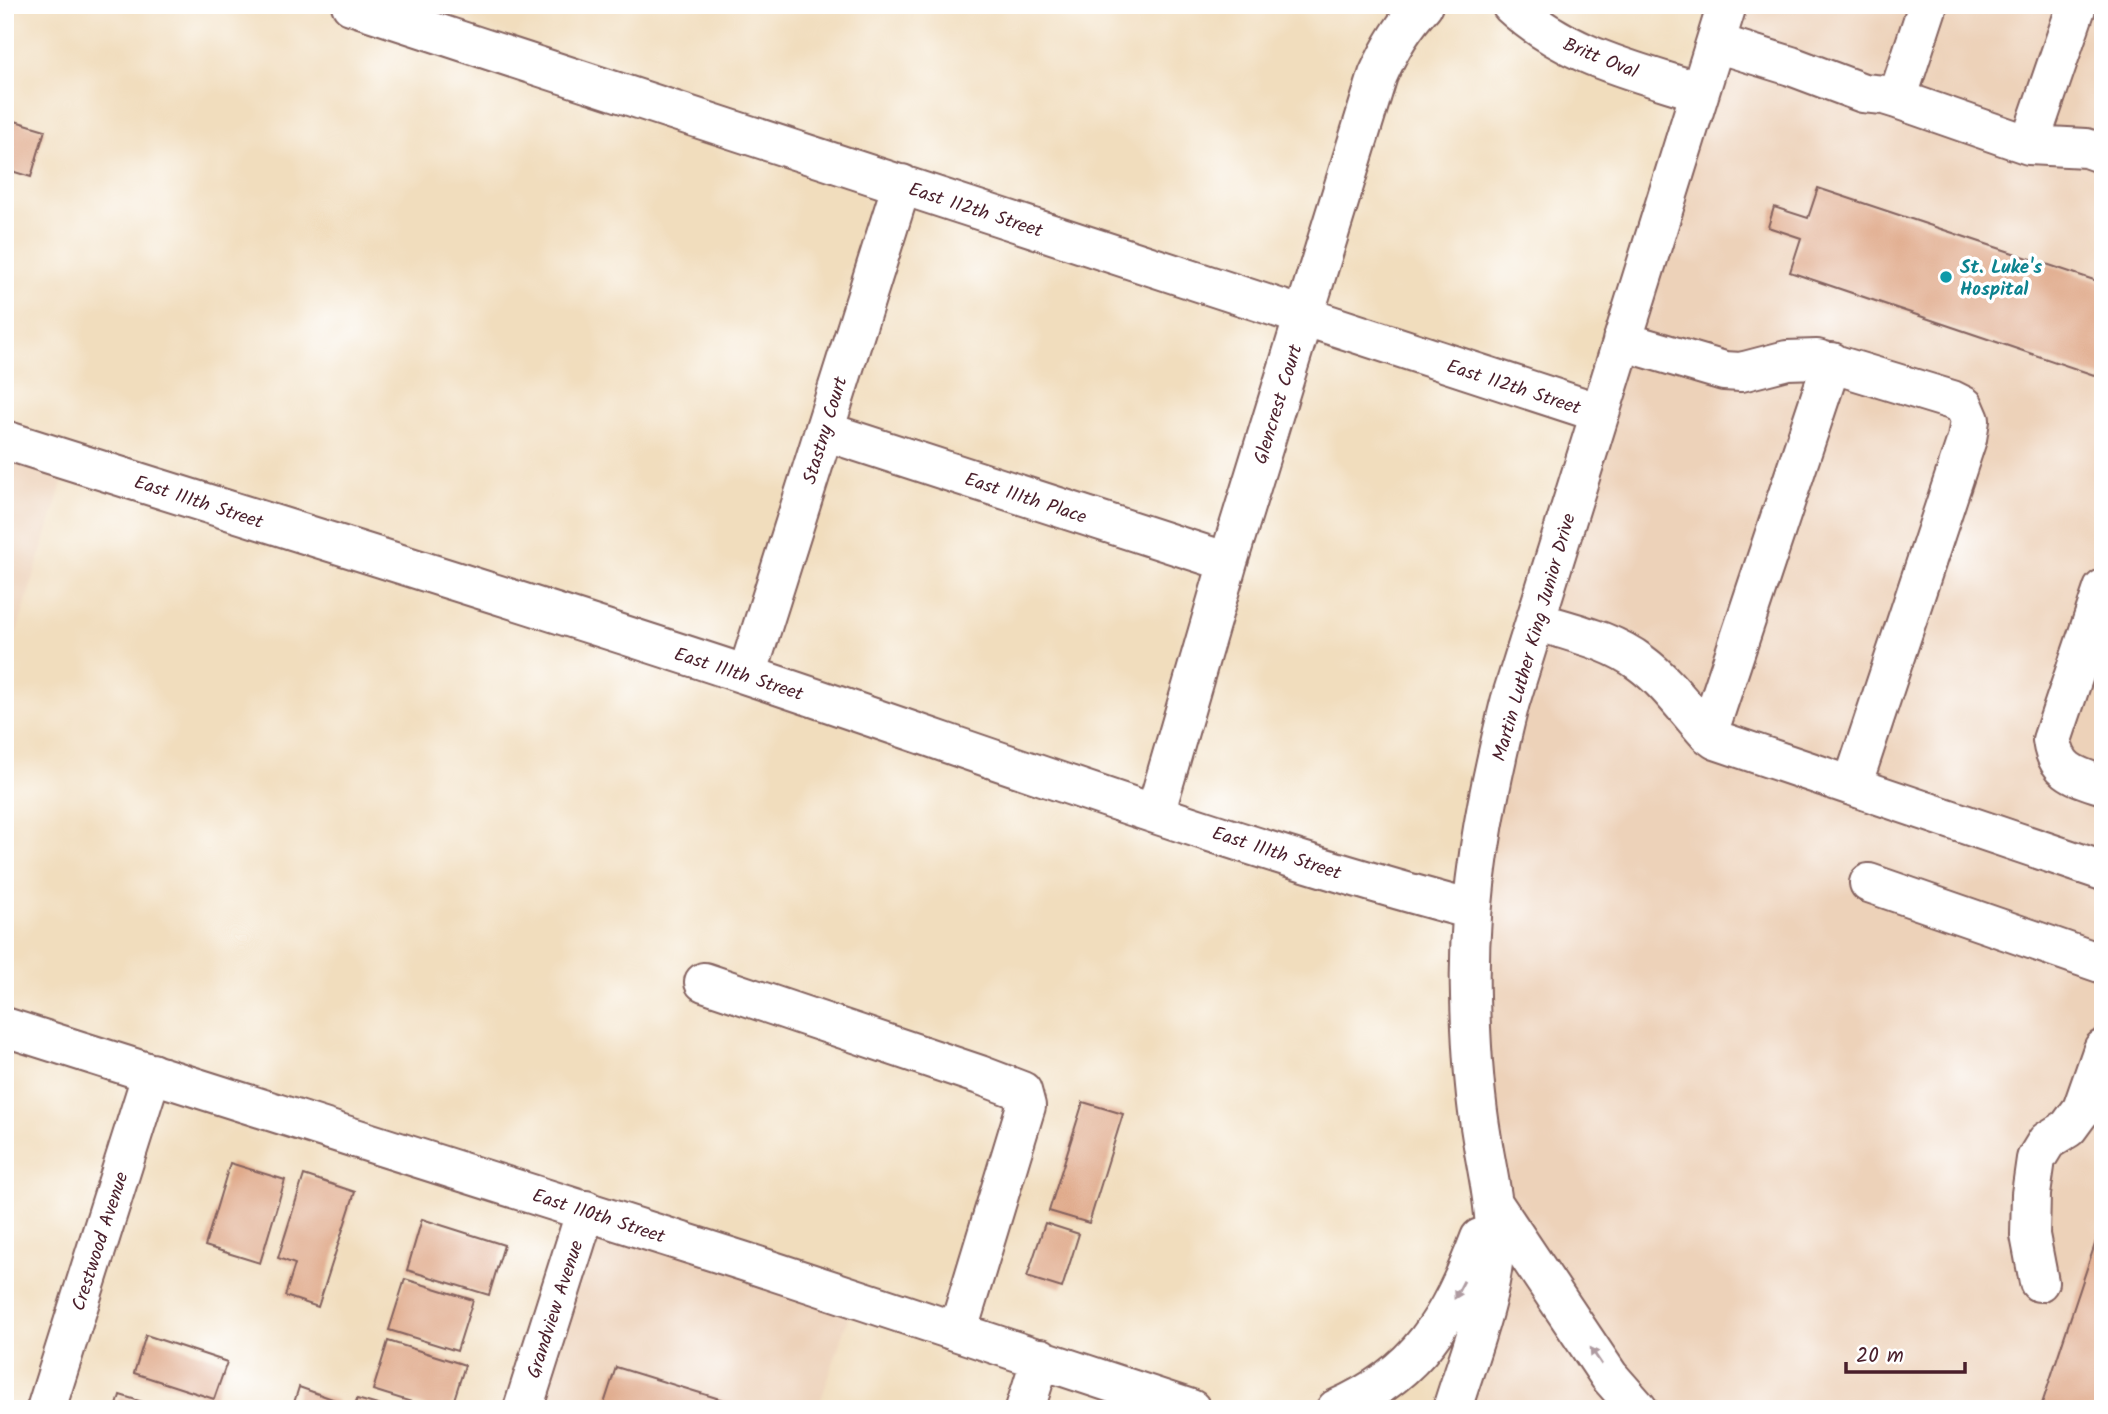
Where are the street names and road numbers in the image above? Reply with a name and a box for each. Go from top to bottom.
street label: Britt Oval [1558,30,1643,88]
street label: East 112th Street [904,175,1047,247]
street label: Glencrest Court [1246,340,1312,468]
street label: East 112th Street [1442,352,1585,424]
street label: Stastny Court [795,372,857,488]
street label: East 111th Place [960,465,1091,533]
street label: East 111th Street [130,468,268,538]
street label: Martin Luther King Junior Drive [1485,510,1585,765]
street label: East 111th Street [670,640,808,710]
street label: East 111th Street [1208,819,1346,889]
street label: Crestwood Avenue [64,1168,138,1315]
street label: East 110th Street [528,1181,669,1253]
street label: Grandview Avenue [519,1236,593,1383]

